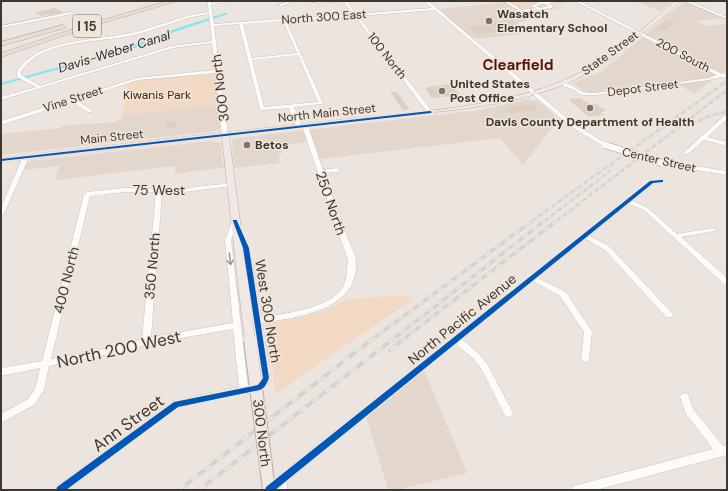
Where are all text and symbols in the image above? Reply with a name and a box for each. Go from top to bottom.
street label: North 300 East [281,6,367,28]
place label: Wasatch Elementary School [497,6,607,36]
road number: I 15 [73,15,101,37]
marker: Wasatch Elementary School [484,16,494,26]
water label: Davis-Weber Canal [56,26,173,77]
street label: State Street [578,27,642,79]
street label: 100 North [364,29,410,83]
street label: 200 South [653,34,713,76]
street label: 300 North [207,53,233,123]
district label: Clearfield [482,55,554,75]
place label: United States Post Office [450,76,530,106]
street label: Depot Street [607,76,680,100]
street label: Vine Street [41,82,105,116]
marker: United States Post Office [437,86,447,96]
park label: Kiwanis Park [123,87,191,103]
street label: North Main Street [277,100,377,126]
marker: Davis County Department of Health [585,103,595,113]
place label: Davis County Department of Health [486,114,694,130]
street label: Main Street [80,126,145,148]
place label: Betos [255,137,289,153]
marker: Betos [242,140,252,150]
street label: Center Street [621,144,698,176]
street label: 250 North [312,169,350,237]
street label: 75 West [133,181,185,199]
street label: 350 North [140,232,164,300]
street label: 400 North [49,245,83,315]
one-way arrow [227,252,234,265]
street label: West 300 North [251,258,285,364]
street label: North Pacific Avenue [404,270,520,368]
street label: North 200 West [55,325,183,373]
street label: Ann Street [88,390,168,456]
street label: 300 North [249,398,275,468]

